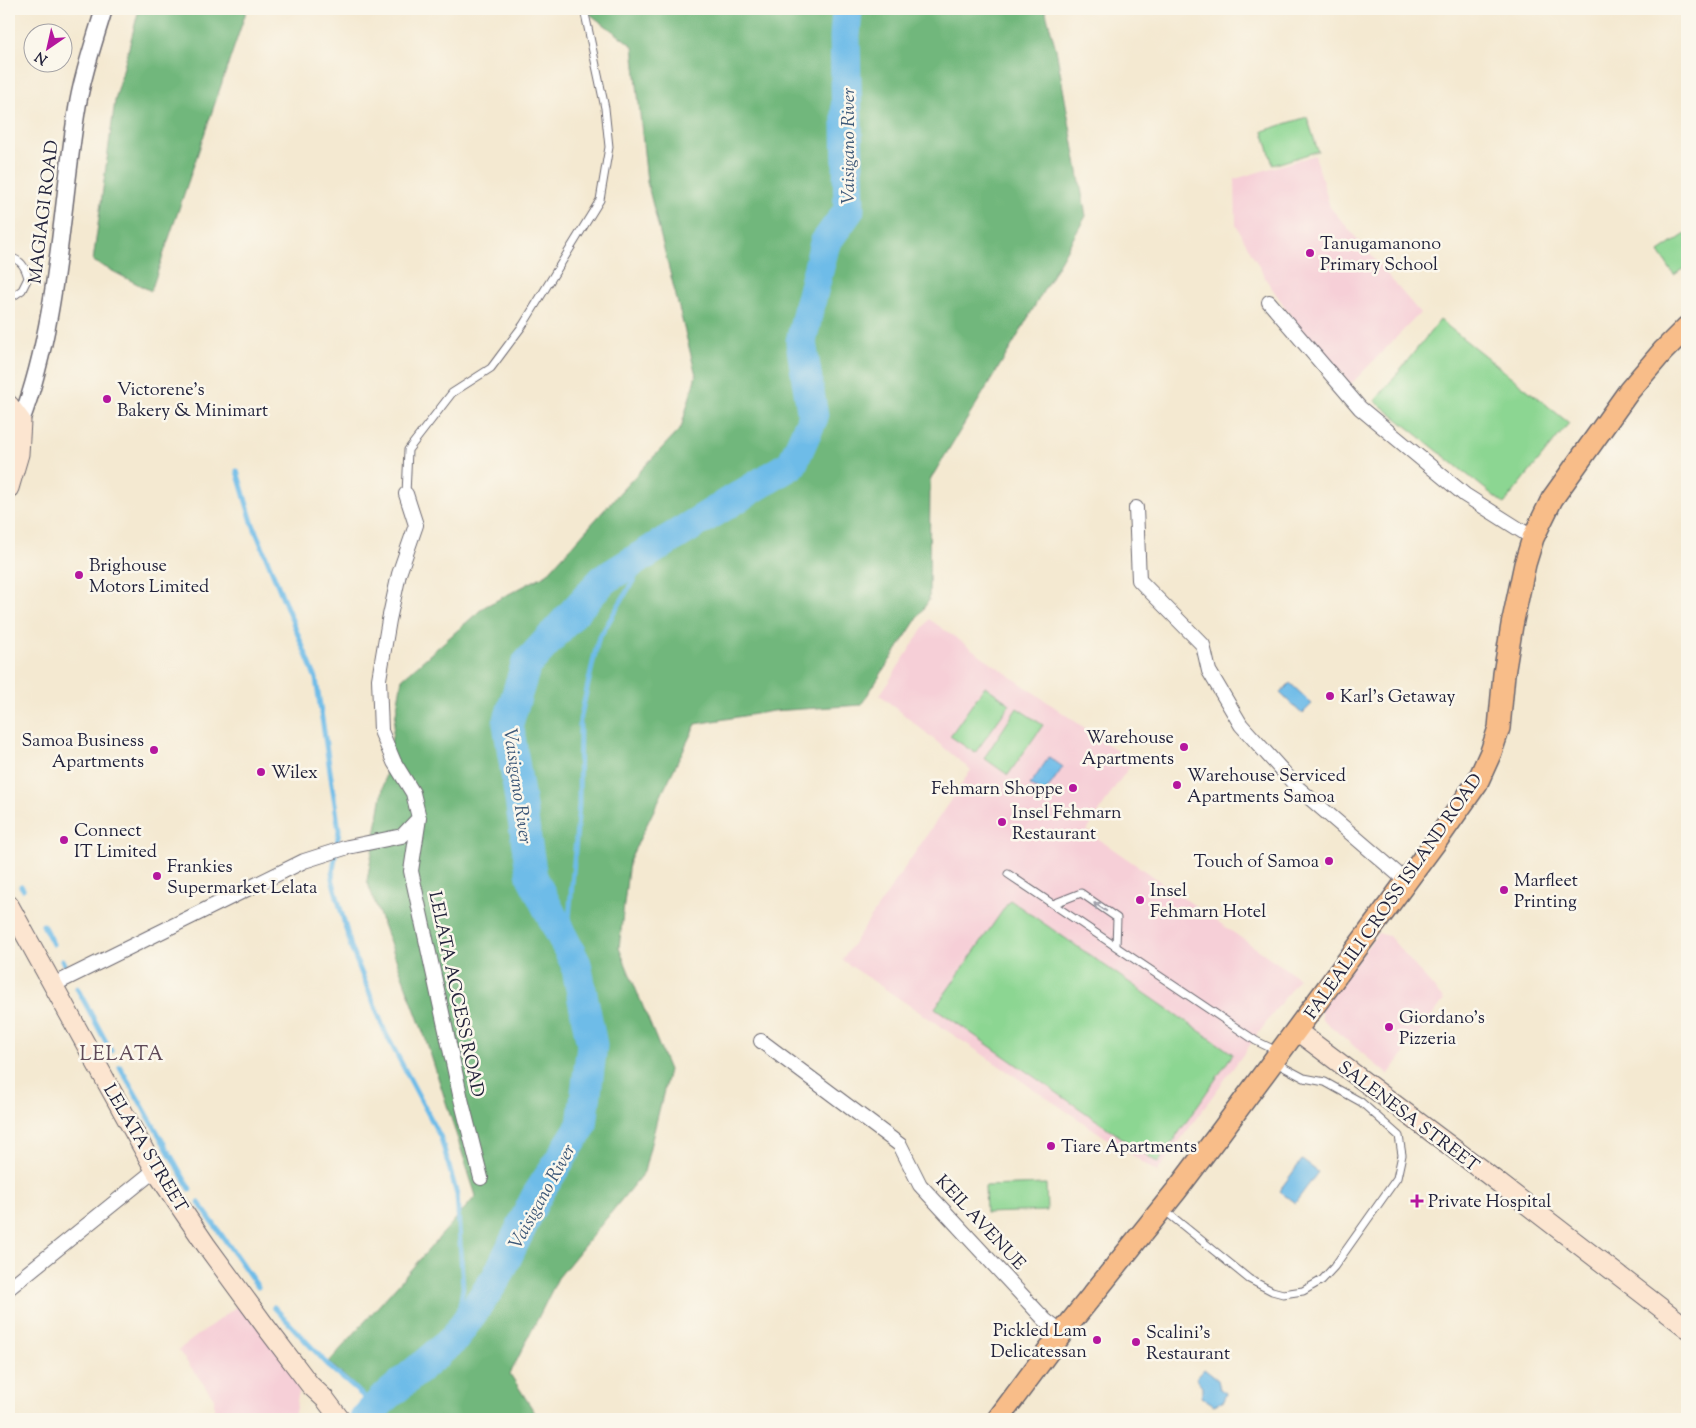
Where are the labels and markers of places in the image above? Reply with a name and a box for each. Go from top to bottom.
place label: Tanugamanono Primary School [1320,232,1441,279]
marker: Tanugamanono Primary School [1304,247,1316,259]
place label: Victorene’s Bakery & Minimart [117,378,268,425]
marker: Victorene’s Bakery & Minimart [101,393,113,405]
place label: Brighouse Motors Limited [89,554,209,601]
marker: Brighouse Motors Limited [73,569,85,581]
place label: Karl's Getaway [1340,685,1455,711]
marker: Karl's Getaway [1324,690,1336,702]
place label: Warehouse Apartments [1082,726,1174,773]
place label: Samoa Business Apartments [21,729,144,776]
marker: Warehouse Apartments [1178,741,1190,753]
marker: Samoa Business Apartments [148,744,160,756]
place label: Wilex [271,761,318,787]
place label: Warehouse Serviced Apartments Samoa [1187,764,1346,811]
marker: Wilex [255,766,267,778]
place label: Fehmarn Shoppe [931,777,1063,803]
marker: Warehouse Serviced Apartments Samoa [1171,779,1183,791]
marker: Fehmarn Shoppe [1067,782,1079,794]
place label: Insel Fehmarn Restaurant [1012,801,1122,848]
marker: Insel Fehmarn Restaurant [996,816,1008,828]
place label: Connect IT Limited [74,819,157,866]
marker: Connect IT Limited [58,834,70,846]
place label: Touch of Samoa [1194,850,1319,876]
place label: Frankies Supermarket Lelata [167,855,317,902]
marker: Touch of Samoa [1323,855,1335,867]
place label: Marfleet Printing [1514,869,1578,916]
marker: Frankies Supermarket Lelata [151,870,163,882]
place label: Insel Fehmarn Hotel [1150,879,1266,926]
marker: Marfleet Printing [1498,884,1510,896]
marker: Insel Fehmarn Hotel [1134,894,1146,906]
place label: Giordano's Pizzeria [1399,1006,1485,1053]
marker: Giordano's Pizzeria [1383,1021,1395,1033]
place label: Tiare Apartments [1061,1135,1197,1161]
marker: Tiare Apartments [1045,1140,1057,1152]
place label: Private Hospital [1428,1190,1551,1216]
marker: Private Hospital [1410,1194,1424,1208]
place label: Pickled Lam Delicatessan [991,1319,1087,1366]
place label: Scalini's Restaurant [1146,1321,1230,1368]
marker: Pickled Lam Delicatessan [1091,1334,1103,1346]
marker: Scalini's Restaurant [1130,1336,1142,1348]

